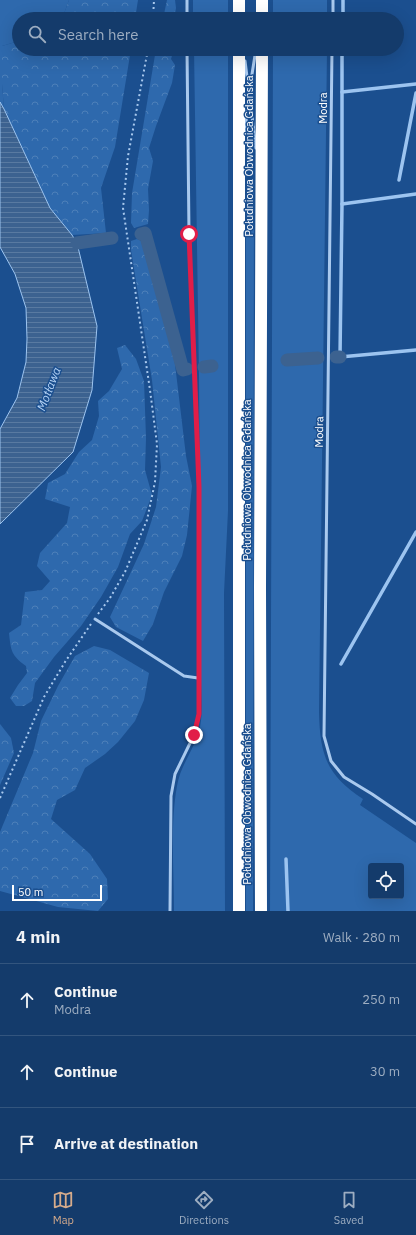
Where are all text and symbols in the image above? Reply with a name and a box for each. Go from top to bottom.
search box [12,12,404,56]
icon: search [26,23,48,45]
text: Search here [58,25,138,44]
street label: Południowa Obwodnica Gdańska [242,75,256,237]
street label: Modra [316,92,330,124]
route start [180,225,198,243]
water label: Motława [33,365,64,413]
street label: Południowa Obwodnica Gdańska [240,399,254,561]
street label: Modra [312,416,326,448]
street label: Południowa Obwodnica Gdańska [240,723,254,885]
route end [185,726,203,744]
map controls [368,863,404,899]
button: locate [368,863,404,899]
scale bar [12,883,102,902]
text: 50 m [18,885,43,899]
text: 4 min [16,926,60,948]
text: Walk · 280 m [323,929,400,946]
text: Continue [54,982,118,1001]
icon: ahead [16,989,38,1011]
text: 250 m [362,991,400,1008]
text: Modra [54,1001,91,1018]
icon: ahead [16,1061,38,1083]
text: Continue [54,1062,118,1081]
text: 30 m [370,1063,400,1080]
icon: arrive [16,1133,38,1155]
text: Arrive at destination [54,1134,198,1153]
tab: Map [52,1189,74,1227]
tab: Directions [179,1189,229,1227]
tab: Saved [334,1189,364,1227]

